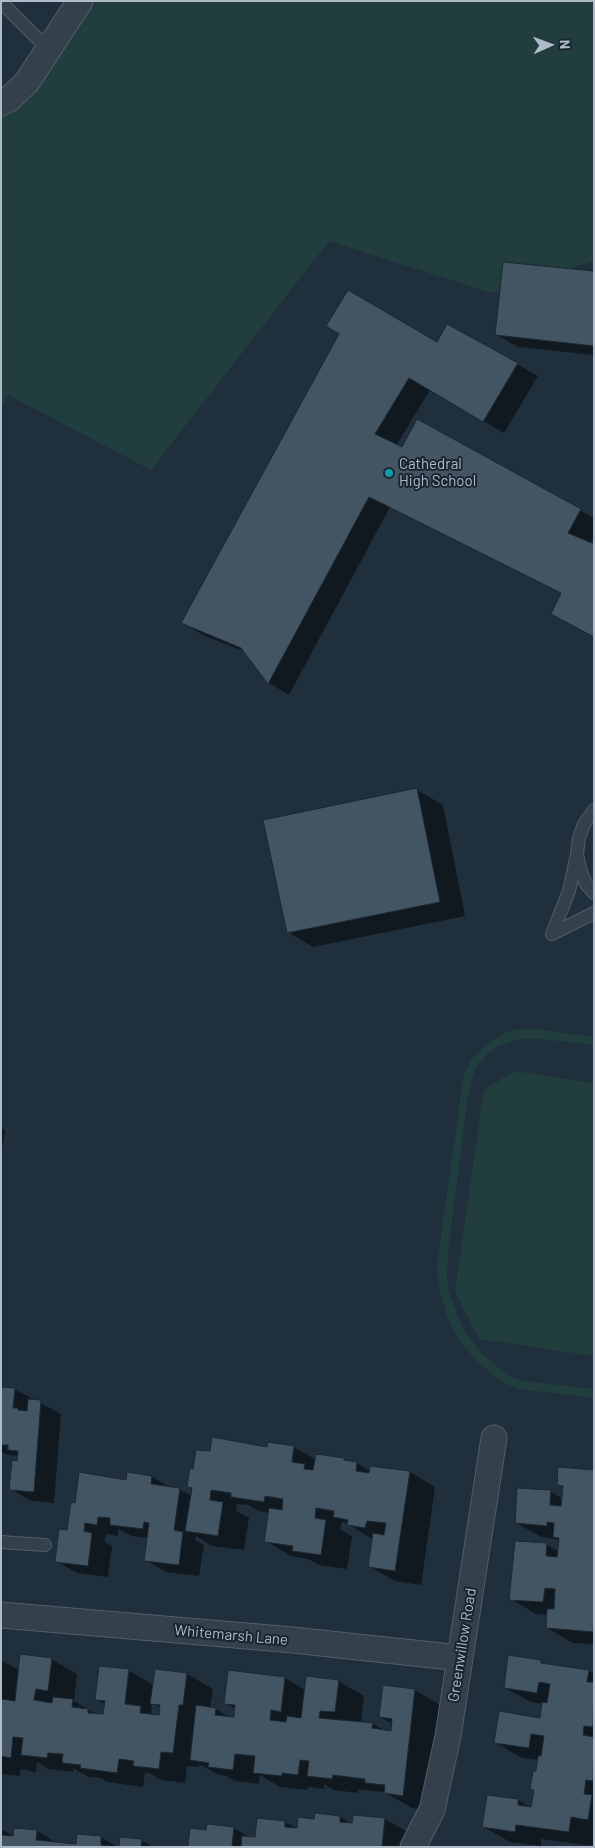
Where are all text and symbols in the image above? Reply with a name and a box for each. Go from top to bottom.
north arrow [525,20,575,70]
text: N [557,40,574,49]
place label: Cathedral High School [399,455,476,490]
marker: Cathedral High School [383,467,395,479]
street label: Greenwillow Road [444,1587,480,1703]
street label: Whitemarsh Lane [173,1621,289,1649]

